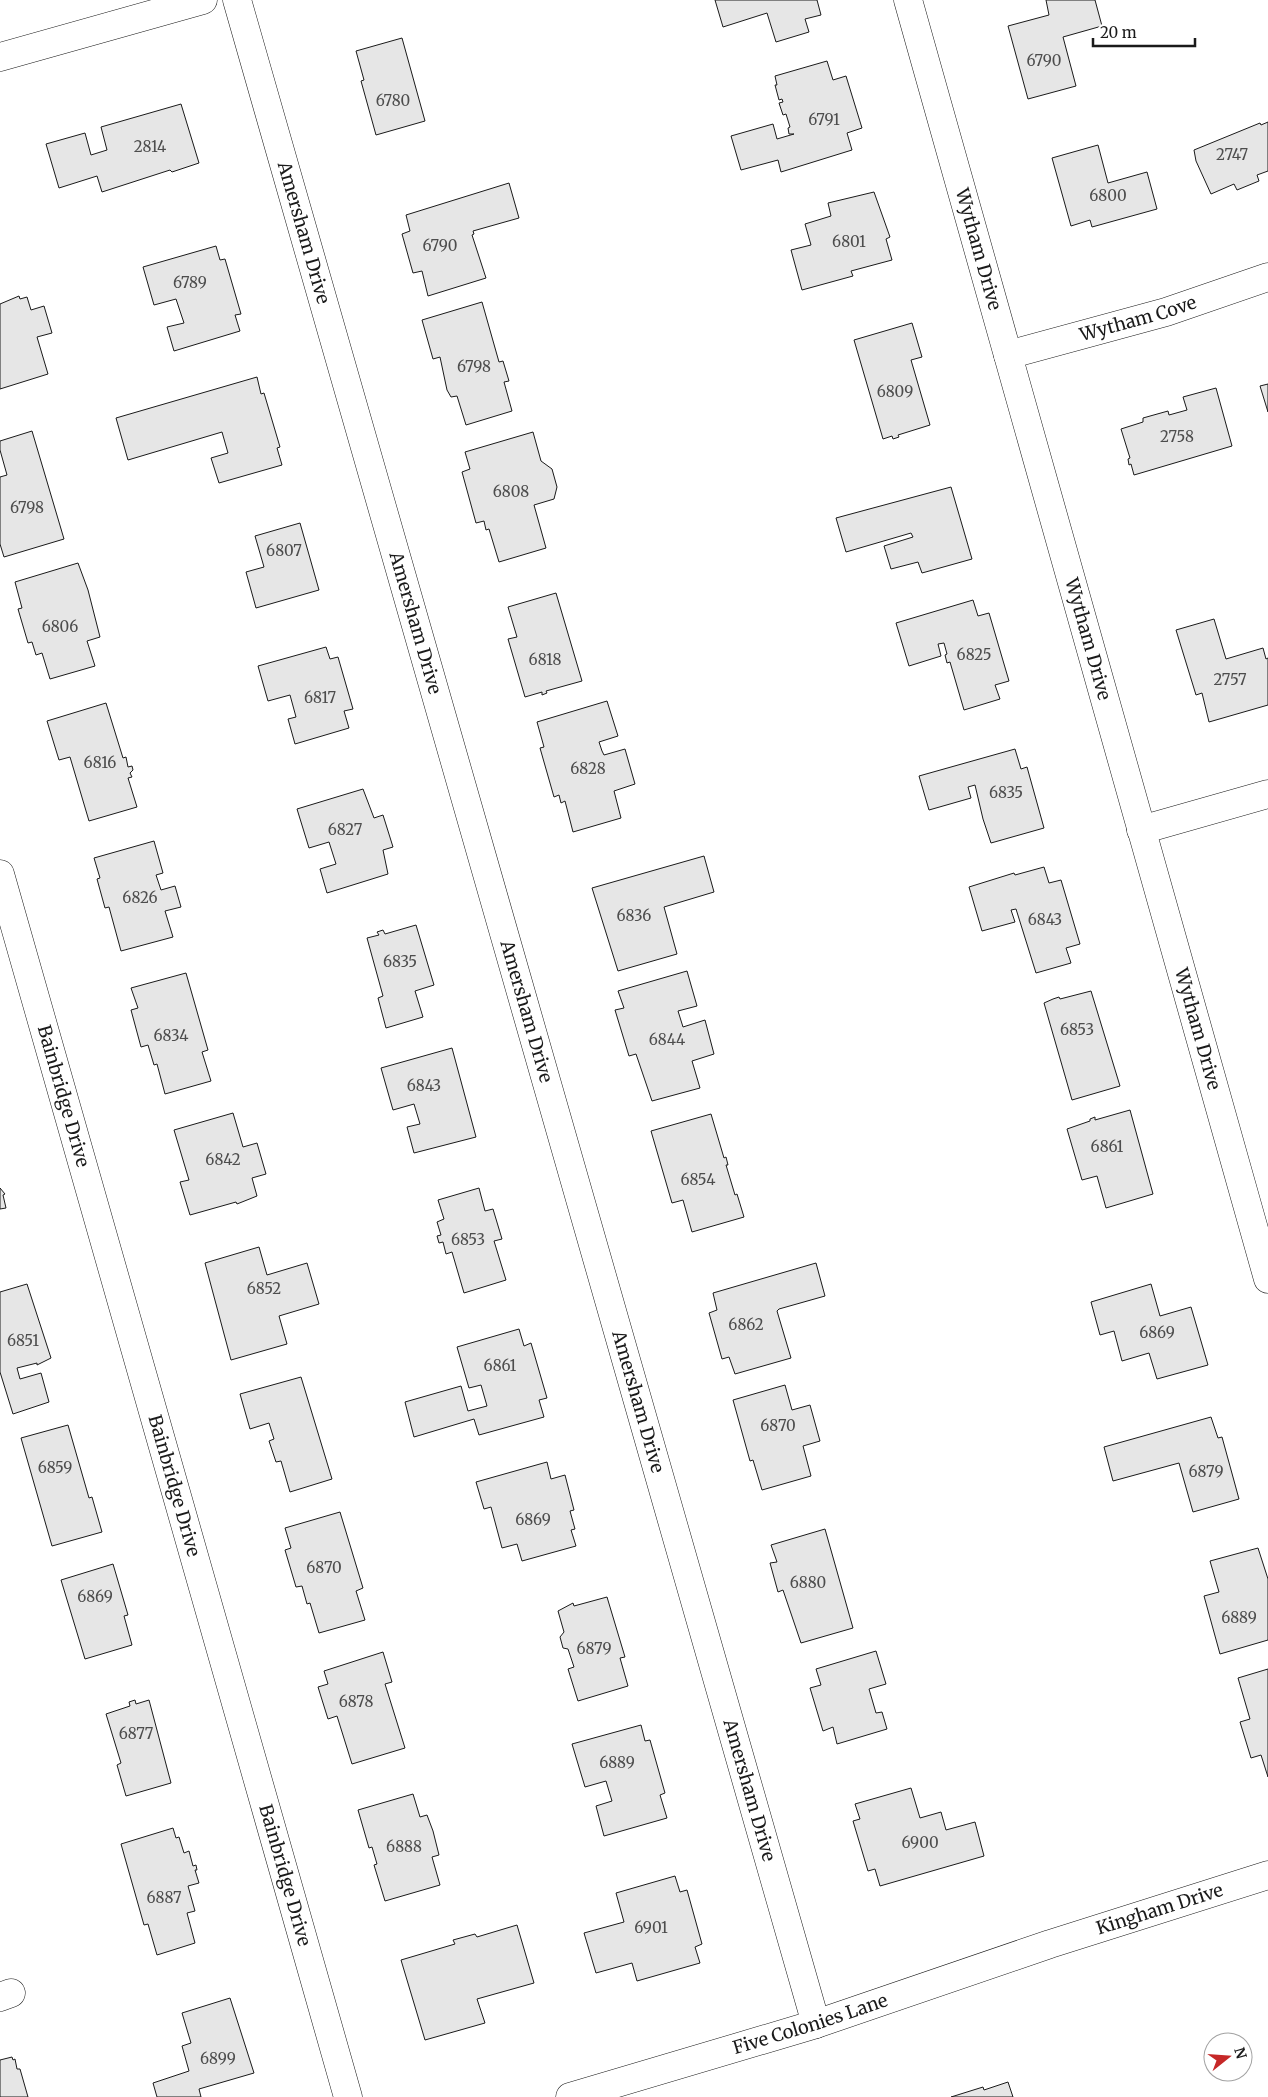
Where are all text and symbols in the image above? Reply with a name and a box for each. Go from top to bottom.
scale bar [1093,15,1196,47]
text: 20 m [1100,23,1137,42]
house number: 6790 [1027,51,1061,70]
house number: 6780 [376,91,410,110]
house number: 6791 [808,110,840,129]
house number: 2814 [134,137,166,156]
house number: 2747 [1216,145,1248,164]
street label: Amersham Drive [273,158,335,306]
street label: Wytham Drive [950,185,1007,313]
house number: 6800 [1089,186,1127,205]
house number: 6801 [832,232,866,251]
house number: 6790 [423,236,457,255]
house number: 6789 [173,273,207,292]
street label: Wytham Cove [1076,290,1199,346]
house number: 6798 [457,357,491,376]
house number: 6809 [877,382,913,401]
house number: 2758 [1160,427,1194,446]
house number: 6808 [493,482,529,501]
house number: 6798 [10,498,44,517]
house number: 6807 [266,541,302,560]
street label: Amersham Drive [384,548,447,697]
street label: Wytham Drive [1060,574,1116,703]
house number: 6806 [42,617,78,636]
house number: 6825 [957,645,991,664]
house number: 6818 [529,650,561,669]
house number: 2757 [1213,670,1247,689]
house number: 6817 [304,688,336,707]
house number: 6816 [84,753,116,772]
house number: 6828 [570,759,606,778]
house number: 6835 [989,783,1023,802]
house number: 6827 [328,820,363,839]
house number: 6826 [122,888,158,907]
house number: 6836 [617,906,651,925]
house number: 6843 [1028,910,1062,929]
street label: Amersham Drive [495,937,558,1085]
house number: 6835 [383,952,417,971]
street label: Wytham Drive [1170,964,1226,1092]
house number: 6853 [1060,1020,1094,1039]
street label: Bainbridge Drive [33,1022,95,1170]
house number: 6834 [153,1026,189,1045]
house number: 6844 [649,1030,685,1049]
house number: 6843 [407,1076,441,1095]
house number: 6861 [1091,1137,1124,1156]
house number: 6842 [205,1150,241,1169]
house number: 6854 [680,1170,716,1189]
house number: 6853 [451,1230,485,1249]
house number: 6852 [247,1279,281,1298]
house number: 6862 [728,1315,764,1334]
house number: 6869 [1139,1323,1175,1342]
street label: Amersham Drive [607,1327,670,1475]
house number: 6851 [7,1331,39,1350]
house number: 6861 [484,1356,517,1375]
street label: Bainbridge Drive [143,1412,206,1559]
house number: 6870 [760,1416,796,1435]
house number: 6859 [38,1458,72,1477]
house number: 6879 [1188,1462,1224,1481]
house number: 6869 [515,1510,551,1529]
house number: 6870 [306,1558,342,1577]
house number: 6880 [790,1573,826,1592]
house number: 6869 [77,1587,113,1606]
house number: 6889 [1221,1608,1257,1627]
house number: 6879 [576,1639,612,1658]
house number: 6878 [339,1692,373,1711]
street label: Amersham Drive [718,1715,781,1864]
house number: 6877 [119,1724,154,1743]
house number: 6889 [599,1753,635,1772]
street label: Bainbridge Drive [254,1802,316,1949]
house number: 6900 [901,1833,939,1852]
house number: 6888 [386,1837,422,1856]
street label: Kingham Drive [1093,1878,1226,1940]
house number: 6887 [146,1888,182,1907]
house number: 6901 [634,1918,668,1937]
street label: Five Colonies Lane [730,1988,891,2059]
north arrow [1203,2032,1253,2082]
text: N [1230,2045,1251,2061]
house number: 6899 [200,2049,236,2068]

